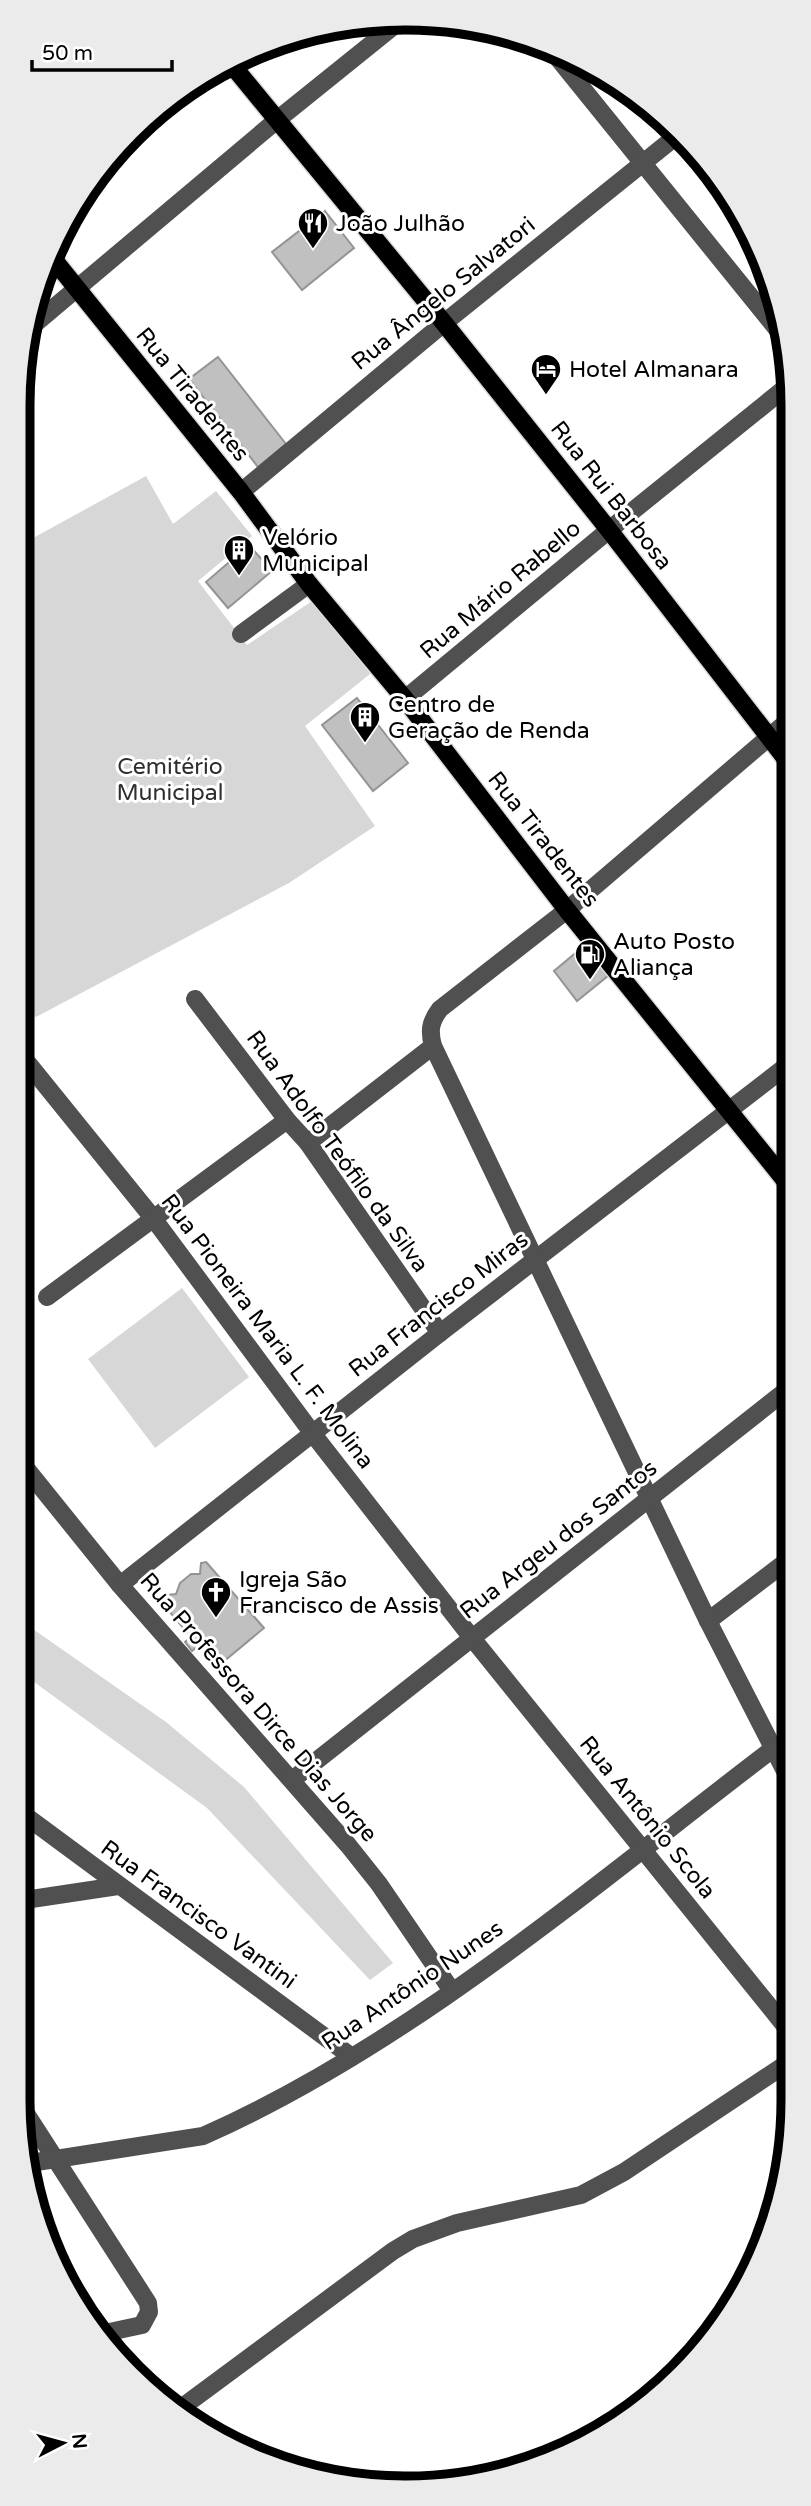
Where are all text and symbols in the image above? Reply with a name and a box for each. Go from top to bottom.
scale bar [32,28,172,72]
text: 50 m [42,41,93,66]
restaurant icon: João Julhão [296,206,330,250]
place label: João Julhão [336,210,465,238]
street label: Rua Ângelo Salvatori [346,211,541,376]
street label: Rua Tiradentes [130,322,255,467]
hotel icon: Hotel Almanara [529,352,563,396]
place label: Hotel Almanara [569,356,739,384]
street label: Rua Rui Barbosa [544,415,678,576]
street label: Rua Mário Rabello [415,514,587,665]
place label: Velório Municipal [262,524,369,578]
building icon: Velório Municipal [222,533,256,577]
place label: Centro de Geração de Renda [388,691,590,745]
building icon: Centro de Geração de Renda [348,700,382,744]
park label: Cemitério Municipal [117,753,223,807]
street label: Rua Tiradentes [482,766,605,913]
place label: Auto Posto Aliança [613,928,735,982]
fuel station icon: Auto Posto Aliança [573,937,607,981]
street label: Rua Adolfo Teófilo da Silva [240,1025,434,1278]
street label: Rua Pioneira Maria L. F. Molina [155,1189,380,1475]
street label: Rua Francisco Miras [343,1226,534,1384]
street label: Rua Argeu dos Santos [455,1454,663,1625]
place label: Igreja São Francisco de Assis [239,1566,439,1620]
street label: Rua Professora Dirce Dias Jorge [134,1567,383,1848]
church icon: Igreja São Francisco de Assis [199,1575,233,1619]
street label: Rua Antônio Scola [573,1731,721,1905]
street label: Rua Francisco Vantini [95,1834,302,1995]
street label: Rua Antônio Nunes [317,1915,509,2057]
north arrow [28,2408,98,2478]
text: N [67,2433,91,2450]

